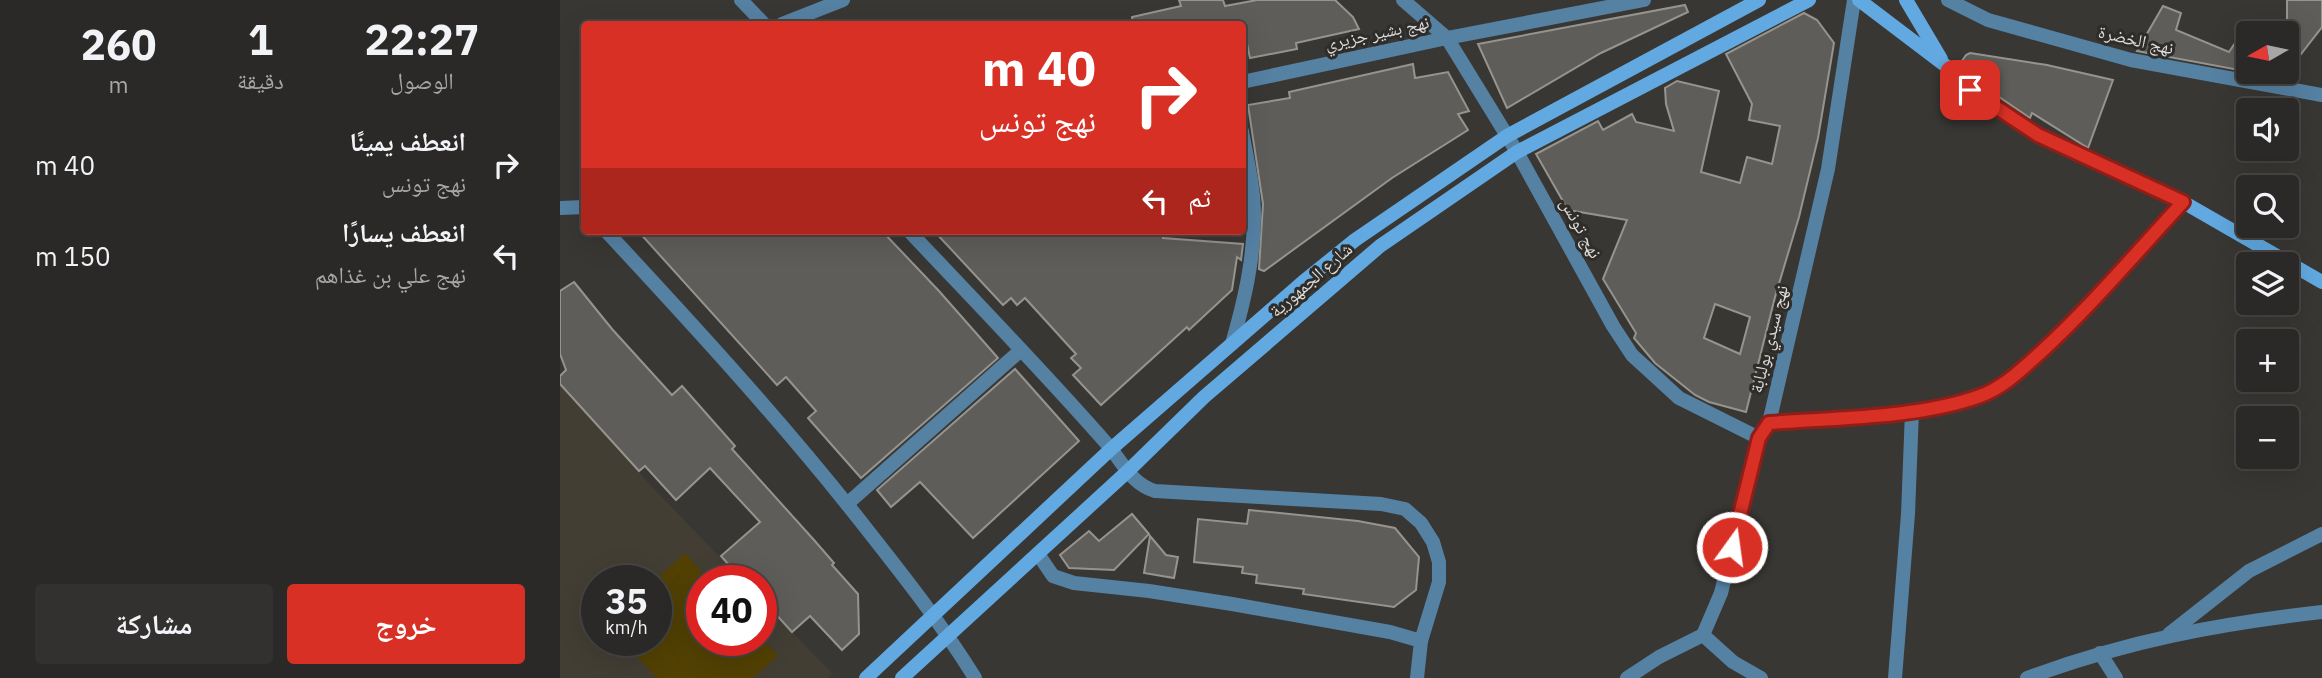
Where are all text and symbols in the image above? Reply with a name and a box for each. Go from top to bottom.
street label: نهج بشير جزيري [1323,10,1432,58]
text: 1 [248,12,273,67]
text: 22:27 [365,12,479,67]
text: 260 [81,17,156,72]
street label: نهج الخضرة [2096,20,2176,60]
north arrow [2236,21,2300,84]
map controls [2236,21,2299,469]
text: 40 m [982,36,1096,99]
icon: right [1120,49,1211,140]
pin [1940,60,2000,120]
text: دقيقة [237,65,284,95]
text: الوصول [390,65,454,95]
text: m [109,69,129,99]
icon: arrive [1951,71,1989,109]
button: sound [2236,98,2299,161]
text: نهج تونس [979,99,1096,141]
text: انعطف يمينًا [350,124,466,158]
icon: right [487,146,525,184]
text: 40 m [35,148,95,182]
text: نهج تونس [382,168,466,198]
button: search [2236,175,2299,238]
text: ثم [1188,180,1211,214]
icon: left [1136,182,1174,220]
street label: نهج تونس [1555,193,1607,263]
text: انعطف يسارًا [342,215,466,249]
icon: left [487,237,525,275]
street label: شارع الجمهورية [1264,237,1357,322]
text: 150 m [35,239,111,273]
button: layers [2236,252,2299,315]
text: نهج علي بن غذاهم [315,259,466,289]
street label: نهج سيدي بولبابة [1744,283,1796,396]
button: + [2236,329,2299,392]
button: − [2236,406,2299,469]
position arrow [1695,510,1769,584]
speed limit sign: 40 [686,565,777,656]
text: 35 [605,578,648,624]
button: مشاركة [35,584,273,664]
button: خروج [287,584,525,664]
text: km/h [605,616,648,639]

